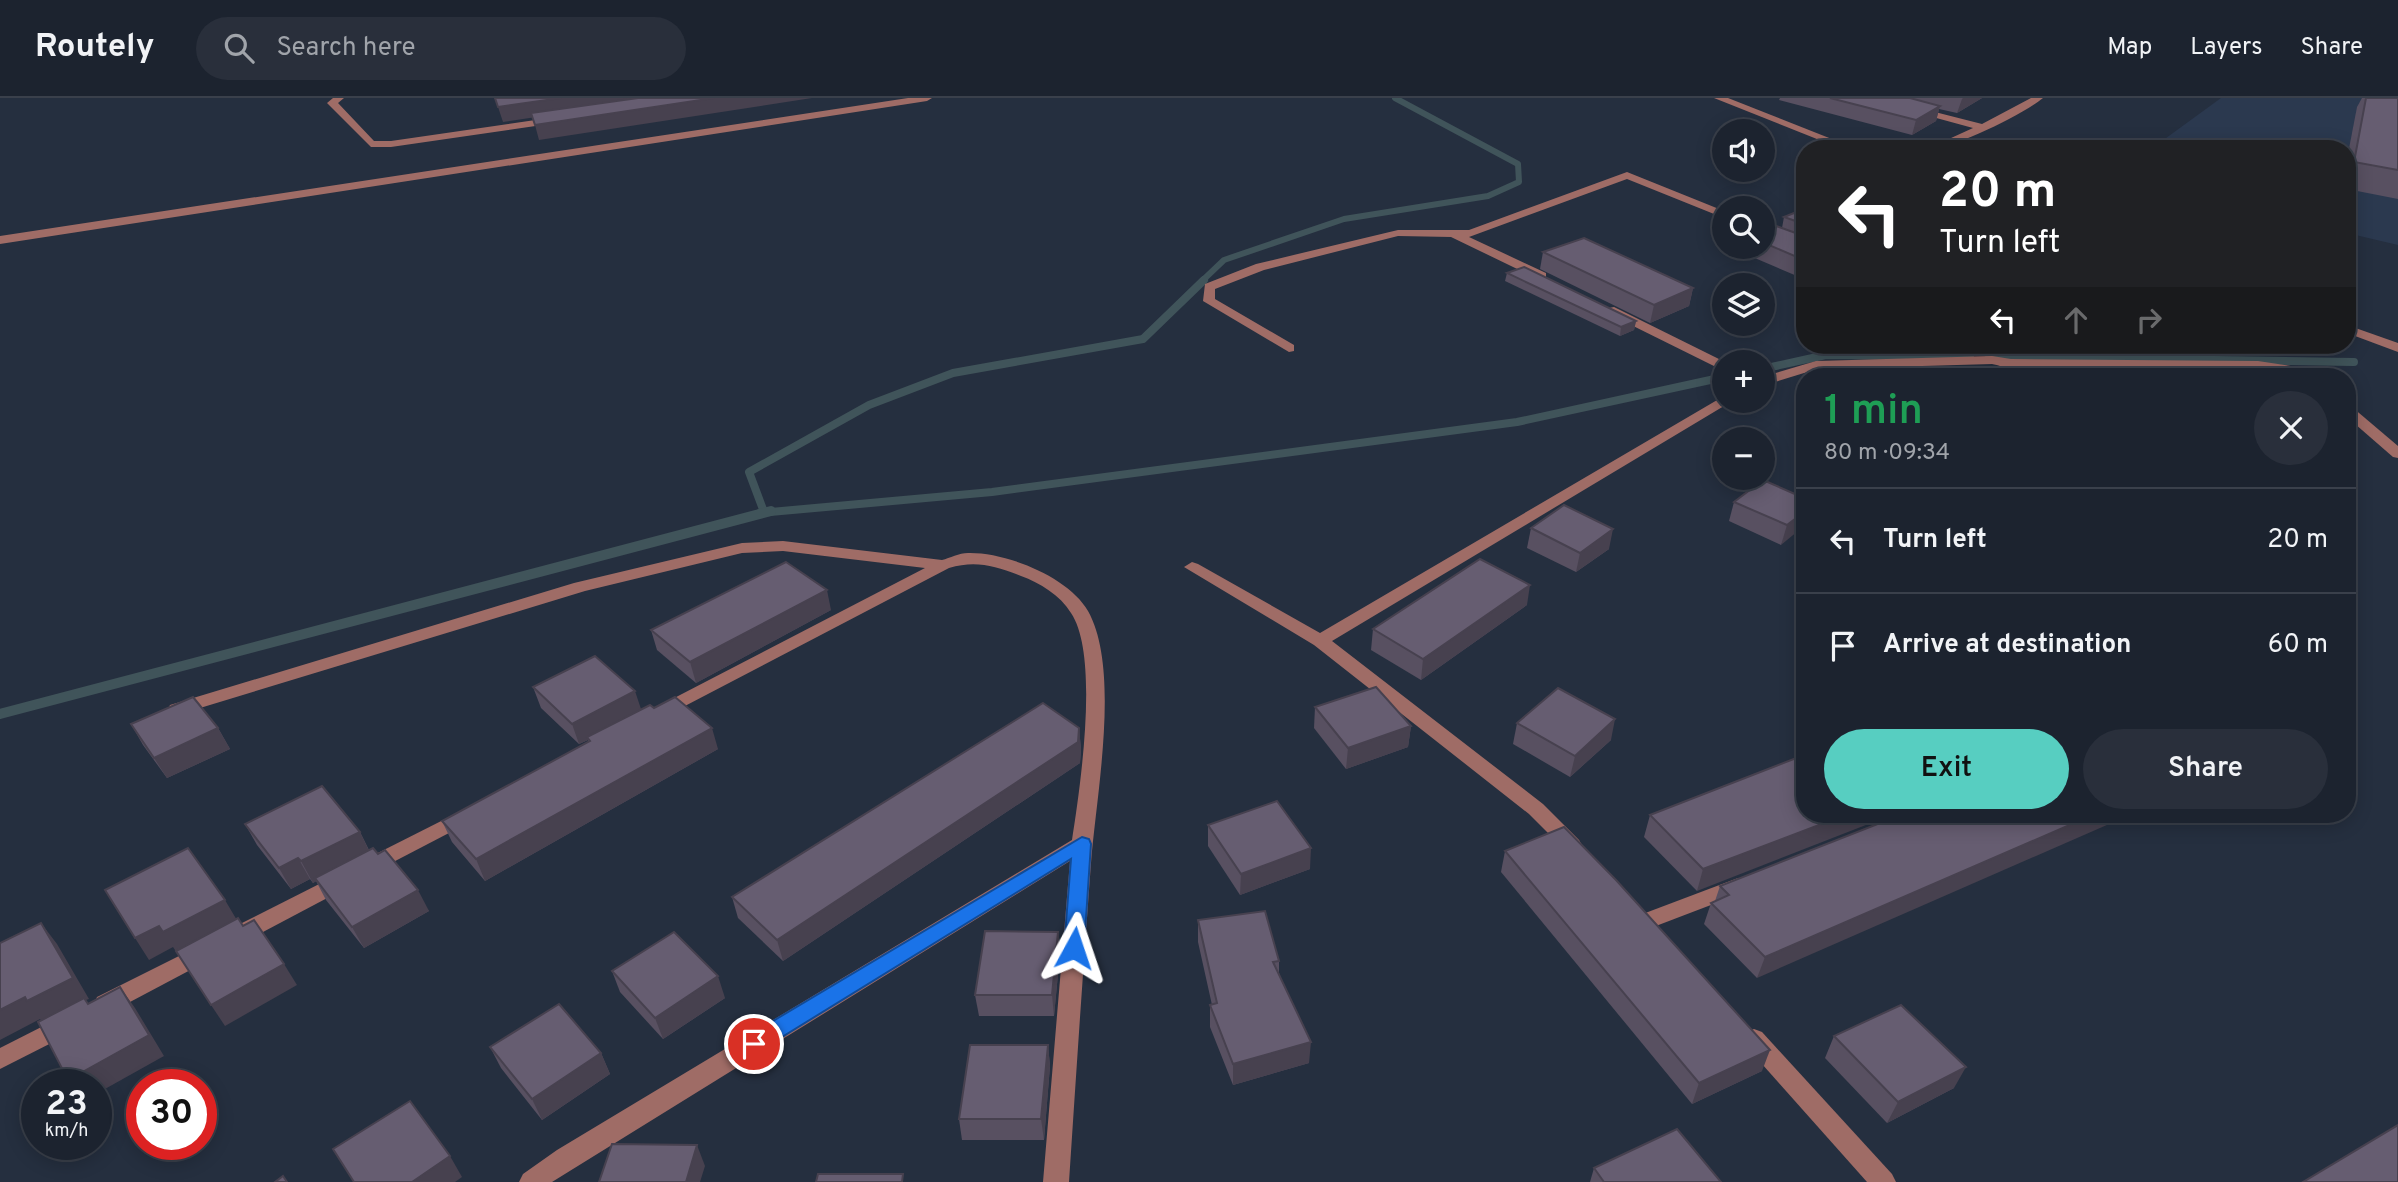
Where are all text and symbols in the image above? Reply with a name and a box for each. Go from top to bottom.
search box [196,17,686,80]
text: Routely [35,27,154,69]
icon: search [220,29,258,67]
text: Search here [276,32,415,65]
text: Map [2107,33,2152,63]
text: Layers [2190,33,2262,63]
text: Share [2300,33,2363,63]
map controls [1712,119,1775,490]
button: sound [1712,119,1775,182]
text: 20 m [1939,163,2056,225]
icon: left [1824,168,1915,259]
button: search [1712,196,1775,259]
text: Turn left [1939,224,2060,264]
button: layers [1712,273,1775,336]
icon: left [1984,301,2022,339]
icon: ahead [2057,301,2095,339]
icon: right [2130,301,2168,339]
button: + [1712,350,1775,413]
text: 1 min [1824,386,1923,439]
button: close [2254,391,2328,465]
button: − [1712,427,1775,490]
text: 80 m · 09:34 [1824,439,1950,468]
icon: left [1824,522,1862,560]
text: Turn left [1883,524,1987,557]
text: 20 m [2267,524,2328,557]
icon: arrive [1824,627,1862,665]
text: Arrive at destination [1883,629,2131,662]
text: 60 m [2268,629,2328,662]
button: Exit [1824,729,2069,809]
button: Share [2083,729,2328,809]
position arrow [1037,911,1111,985]
pin [724,1014,784,1074]
icon: arrive [735,1025,773,1063]
speed limit sign: 30 [126,1069,217,1160]
text: 23 [45,1083,88,1127]
text: km/h [45,1120,88,1143]

